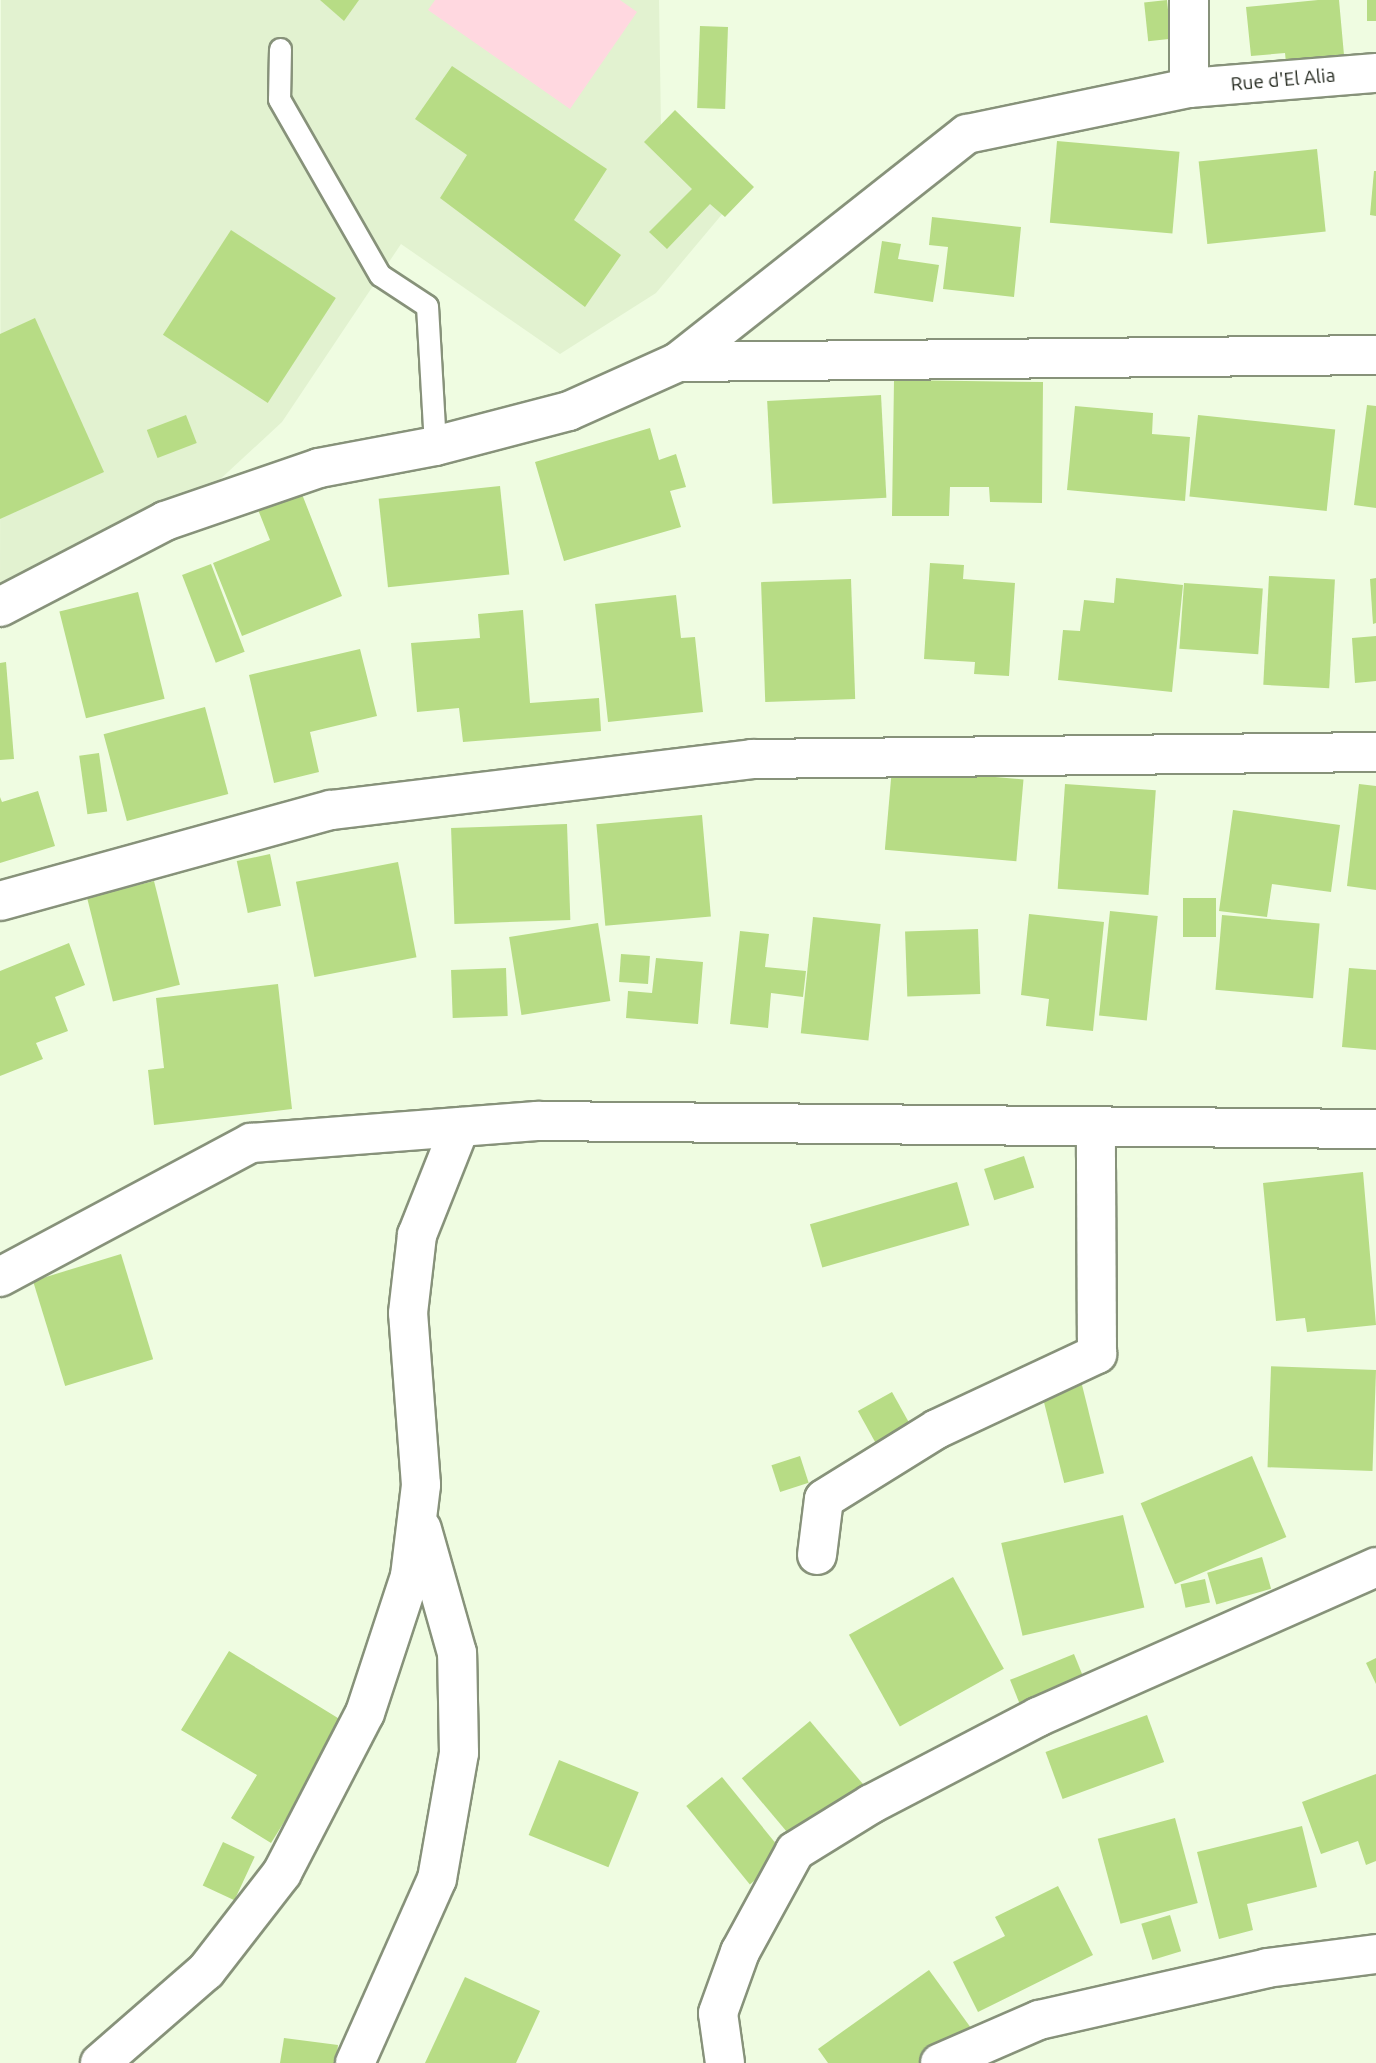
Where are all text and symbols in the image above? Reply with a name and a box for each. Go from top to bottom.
street label: Rue d'El Alia [1230,64,1336,96]

